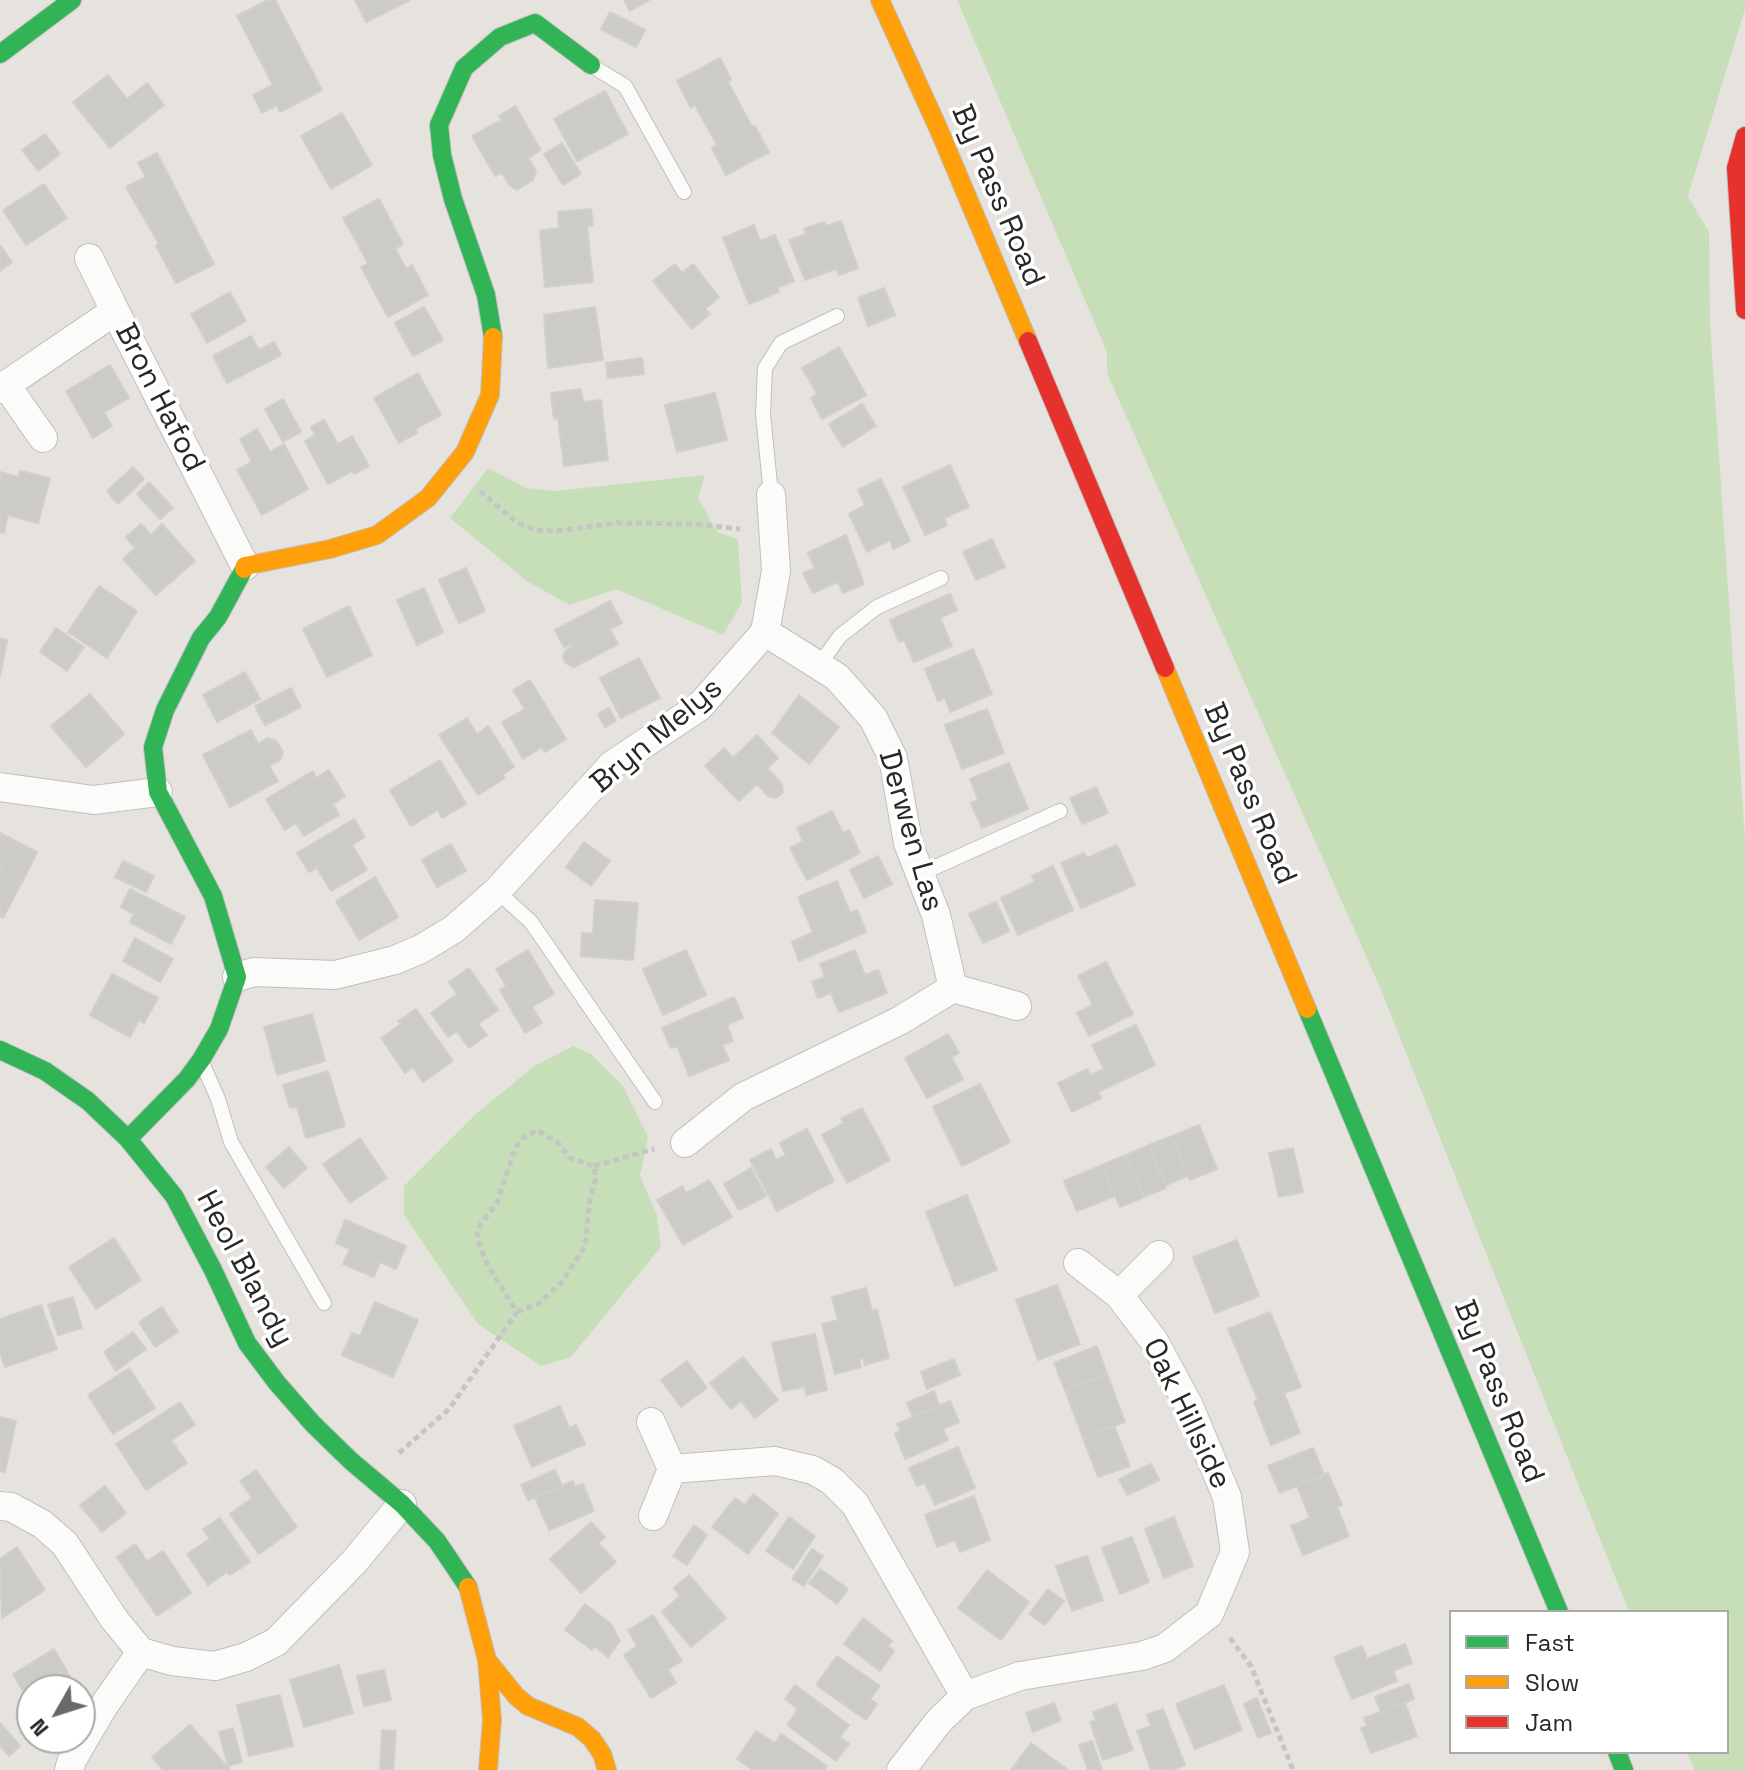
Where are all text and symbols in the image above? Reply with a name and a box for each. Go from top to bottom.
street label: By Pass Road [943,100,1051,292]
street label: Bron Hafod [106,318,212,478]
street label: Bryn Melys [584,671,730,801]
street label: By Pass Road [1195,698,1303,890]
street label: Derwen Las [870,746,950,916]
street label: Heol Blandy [188,1185,300,1353]
street label: By Pass Road [1445,1295,1551,1489]
street label: Oak Hillside [1134,1333,1238,1495]
legend [1449,1610,1729,1754]
text: Fast [1525,1627,1575,1658]
text: Slow [1525,1667,1579,1698]
north arrow [16,1674,96,1754]
text: Jam [1525,1707,1573,1738]
text: N [23,1713,54,1742]

